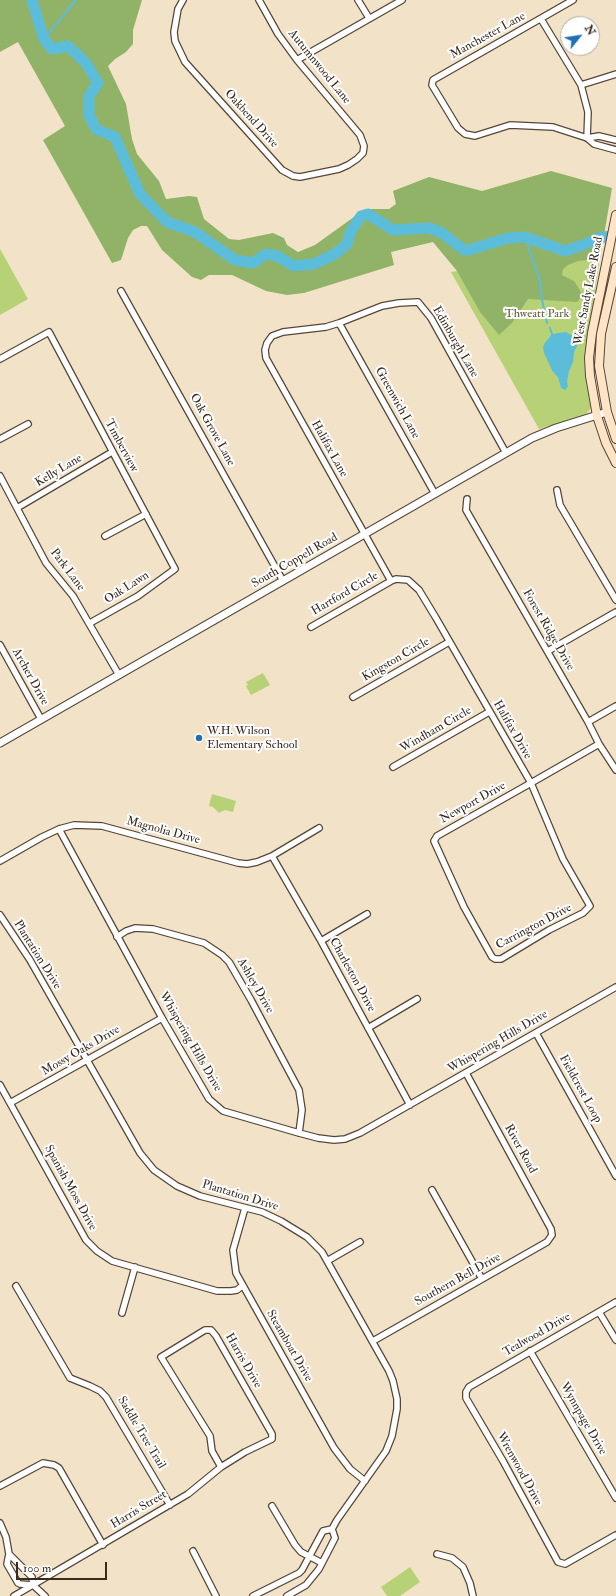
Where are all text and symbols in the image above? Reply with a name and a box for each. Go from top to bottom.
street label: Manchester Lane [448,9,528,63]
north arrow [560,16,600,56]
text: N [582,23,598,38]
street label: Autumnwood Lane [285,27,353,107]
street label: Oakbend Drive [221,87,281,151]
street label: West Sandy Lake Road [571,236,607,346]
street label: Edinburgh Lane [429,304,481,380]
park label: Thweatt Park [505,307,569,321]
street label: Greenwich Lane [371,365,423,441]
street label: Oak Grove Lane [186,391,238,469]
street label: Timberview [101,417,141,475]
street label: Halifax Lane [308,418,350,480]
street label: Kelly Lane [33,451,85,491]
street label: South Coppell Road [249,531,341,591]
street label: Park Lane [46,546,88,594]
street label: Oak Lawn [102,569,152,607]
street label: Hartford Circle [309,569,381,619]
street label: Forest Ridge Drive [519,587,577,673]
street label: Kingston Circle [360,635,432,685]
street label: Archer Drive [9,646,51,708]
street label: Halifax Drive [489,698,535,762]
street label: Windham Circle [398,704,474,756]
place label: W.H. Wilson Elementary School [207,724,298,752]
marker: W.H. Wilson Elementary School [194,733,204,743]
street label: Newport Drive [438,779,508,827]
street label: Magnolia Drive [125,814,201,848]
street label: Carrington Drive [494,901,574,953]
street label: Plantation Drive [10,918,64,992]
street label: Charleston Drive [326,935,378,1015]
street label: Ashley Drive [233,956,277,1016]
street label: Whispering Hills Drive [156,990,224,1094]
street label: Whispering Hills Drive [446,1008,550,1076]
street label: Mossy Oaks Drive [39,1023,123,1079]
street label: Fieldcrest Loop [555,1052,605,1126]
street label: River Road [501,1122,539,1176]
street label: Spanish Moss Drive [41,1143,99,1233]
street label: Plantation Drive [200,1178,280,1214]
street label: Southern Bell Drive [413,1250,503,1310]
street label: Steamboat Drive [263,1308,315,1384]
street label: Tealwood Drive [501,1310,573,1360]
street label: Harris Drive [222,1331,264,1391]
street label: Wynnpage Drive [556,1380,610,1458]
street label: Saddle Tree Trail [114,1394,168,1472]
street label: Wrenwood Drive [493,1430,545,1508]
street label: Harris Street [109,1488,169,1532]
scale bar [18,1554,109,1580]
text: 100 m [23,1561,51,1576]

